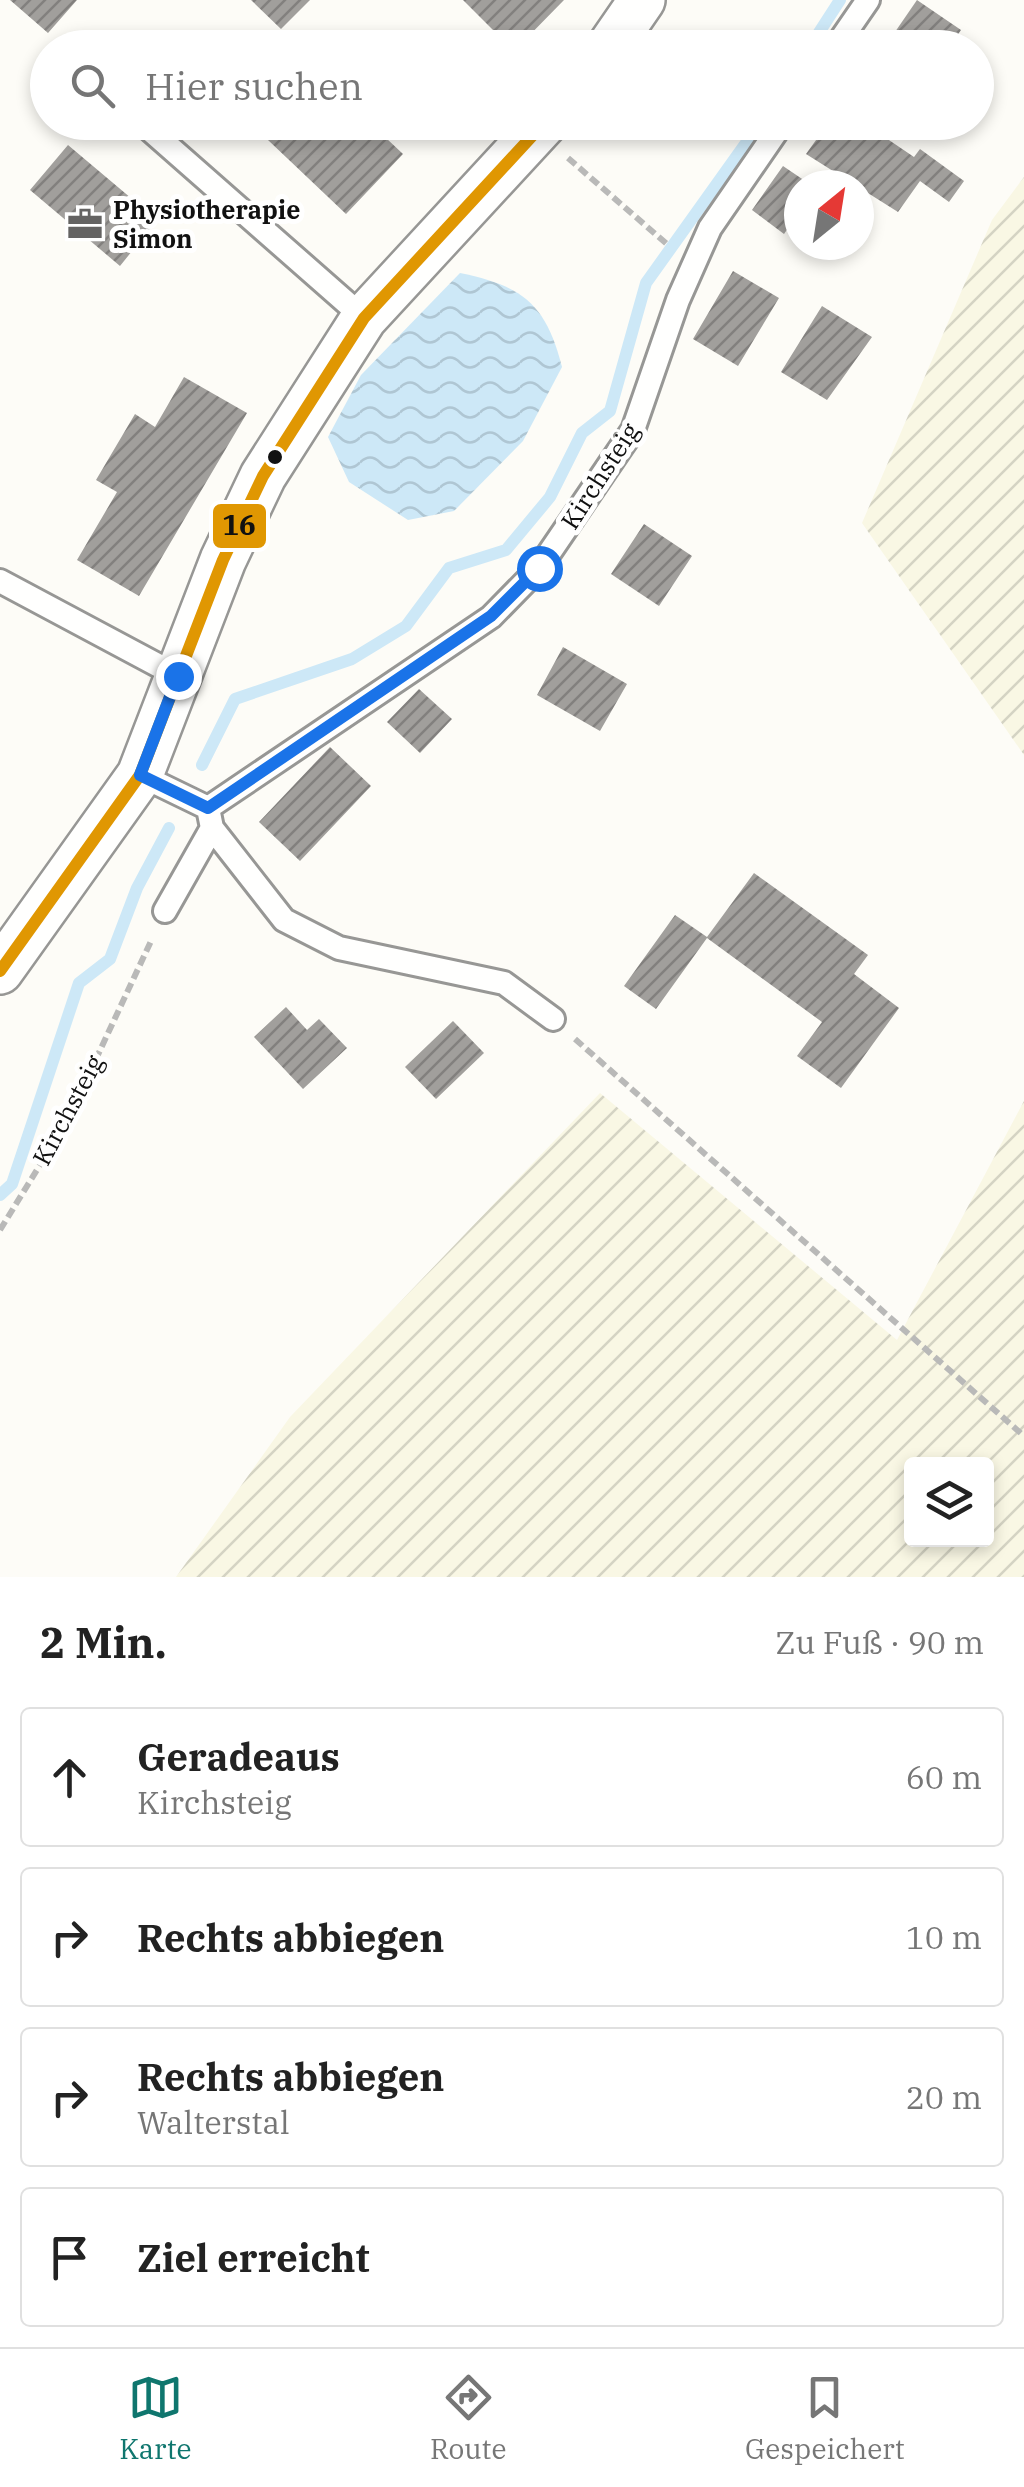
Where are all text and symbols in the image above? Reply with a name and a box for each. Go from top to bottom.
search box [30,30,994,140]
icon: search [65,58,120,113]
text: Hier suchen [145,61,363,110]
north arrow [784,170,874,260]
place label: Physiotherapie Simon [113,193,300,255]
office icon: Physiotherapie Simon [66,205,104,243]
street label: Kirchsteig [553,416,647,535]
unlabelled marker [265,447,285,467]
line badge: 16 [211,502,268,550]
text: 16 [222,506,256,543]
route start [517,546,563,592]
route end [156,654,202,700]
street label: Kirchsteig [25,1048,111,1171]
map controls [904,1457,994,1547]
button: layers [904,1457,994,1547]
text: 2 Min. [40,1615,167,1670]
text: Zu Fuß · 90 m [775,1621,984,1663]
text: Geradeaus [137,1732,340,1781]
icon: ahead [42,1750,97,1805]
text: 60 m [906,1756,982,1798]
text: Kirchsteig [137,1781,292,1823]
icon: right [42,1910,97,1965]
text: Rechts abbiegen [137,1913,444,1962]
text: 10 m [906,1916,982,1958]
text: Rechts abbiegen [137,2052,444,2101]
icon: right [42,2070,97,2125]
text: 20 m [906,2076,982,2118]
text: Walterstal [137,2101,290,2143]
icon: arrive [42,2230,97,2285]
text: Ziel erreicht [137,2233,370,2282]
tab: Karte [119,2370,192,2467]
tab: Route [430,2370,507,2467]
tab: Gespeichert [745,2370,905,2467]

